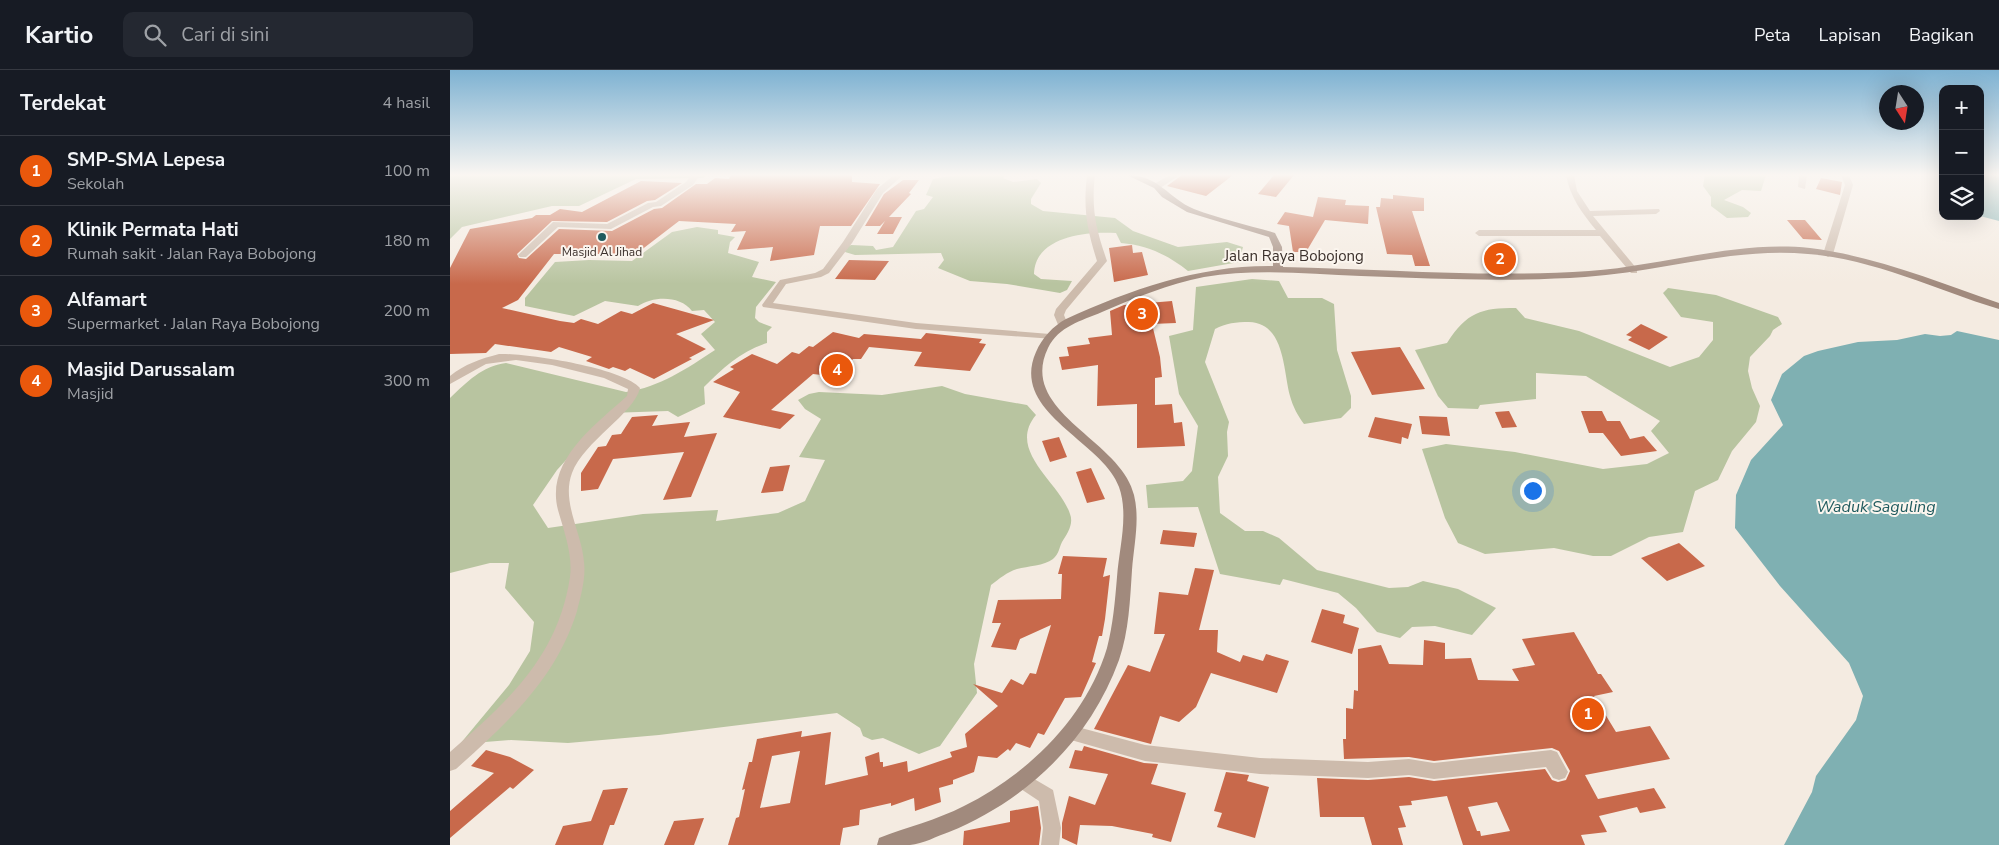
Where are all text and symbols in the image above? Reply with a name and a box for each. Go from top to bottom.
search box [123,12,473,57]
text: Kartio [25,19,93,51]
icon: search [141,21,169,49]
text: Cari di sini [181,22,269,48]
text: Peta [1754,23,1790,47]
text: Lapisan [1818,23,1881,47]
text: Bagikan [1909,23,1974,47]
north arrow [1879,85,1924,130]
map controls [1939,85,1984,220]
button: + [1939,85,1984,130]
text: Terdekat [20,89,106,117]
text: 4 hasil [383,92,430,114]
button: − [1939,130,1984,175]
text: SMP-SMA Lepesa [67,147,225,173]
text: 1 [31,160,41,182]
text: 100 m [383,160,430,182]
text: Sekolah [67,173,124,195]
button: layers [1939,175,1984,220]
text: Klinik Permata Hati [67,217,239,243]
text: 2 [31,230,41,252]
text: 180 m [383,230,430,252]
marker: Masjid Al Jihad [596,231,608,243]
pin: 2 [1484,240,1516,278]
text: Rumah sakit · Jalan Raya Bobojong [67,243,316,265]
place label: Masjid Al Jihad [562,244,642,260]
street label: Jalan Raya Bobojong [1223,246,1364,266]
text: Alfamart [67,287,147,313]
pin: 3 [1126,295,1158,333]
text: 3 [31,300,41,322]
text: 200 m [383,300,430,322]
text: Supermarket · Jalan Raya Bobojong [67,313,320,335]
pin: 4 [821,351,853,389]
text: Masjid Darussalam [67,357,235,383]
text: 4 [31,370,41,392]
text: 300 m [383,370,430,392]
text: Masjid [67,383,114,405]
your location [1520,478,1546,504]
water label: Waduk Saguling [1816,496,1936,518]
pin: 1 [1572,695,1604,733]

